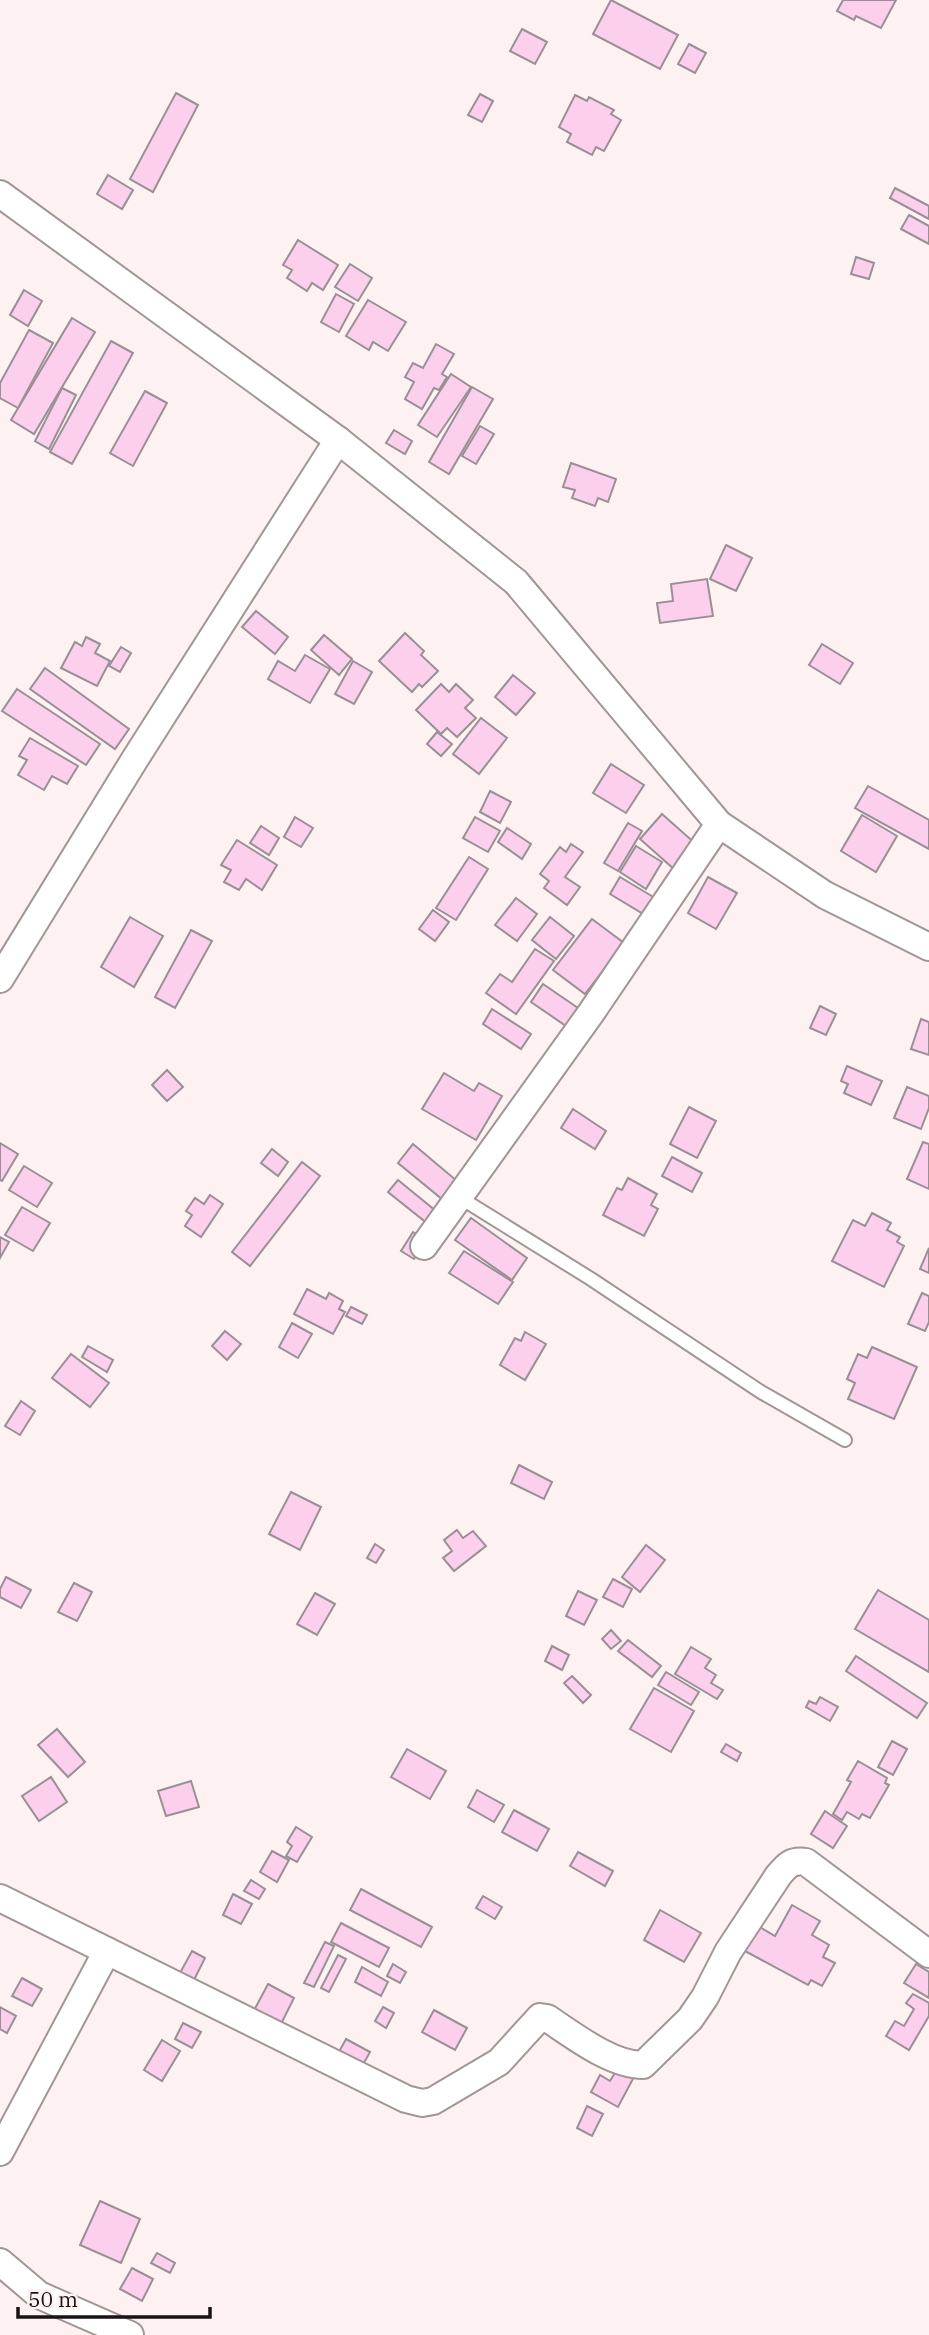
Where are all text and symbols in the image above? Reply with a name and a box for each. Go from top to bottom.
scale bar [18,2276,210,2320]
text: 50 m [28,2285,78,2313]

